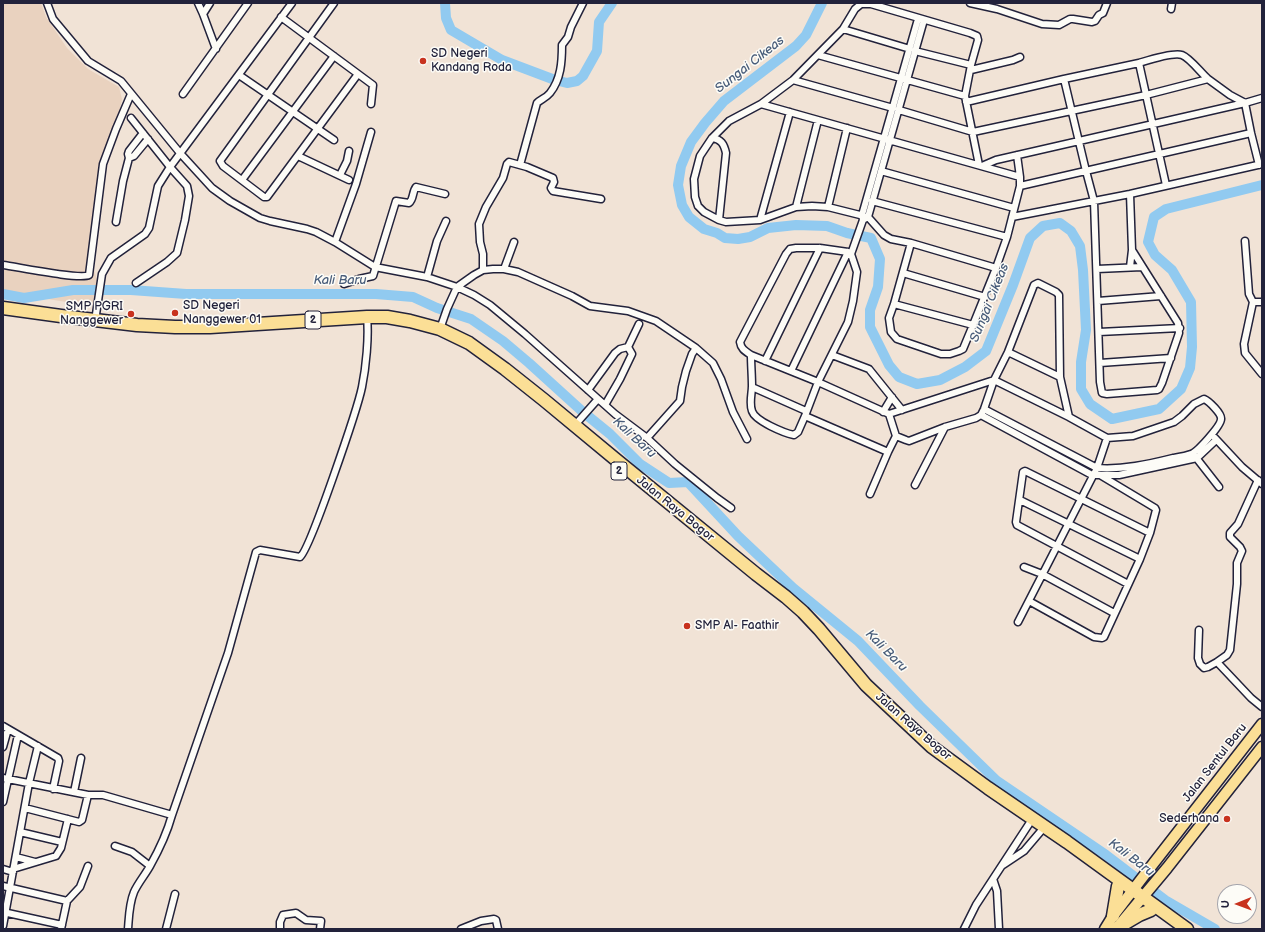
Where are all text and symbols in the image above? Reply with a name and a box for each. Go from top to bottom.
water label: Sungai Cikeas [712,33,788,97]
place label: SD Negeri Kandang Roda [431,47,512,75]
marker: SD Negeri Kandang Roda [418,56,428,66]
water label: Sungai Cikeas [967,261,1013,345]
water label: Kali Baru [313,273,367,289]
place label: SD Negeri Nanggewer 01 [183,299,261,327]
place label: SMP PGRI Nanggewer [60,300,123,328]
marker: SD Negeri Nanggewer 01 [170,308,180,318]
marker: SMP PGRI Nanggewer [126,309,136,319]
road number: 2 [305,311,321,329]
water label: Kali Baru [609,414,659,462]
road number: 2 [611,462,627,480]
street label: Jalan Raya Bogor [633,473,717,545]
place label: SMP Al- Faathir [695,619,779,633]
marker: SMP Al- Faathir [682,621,692,631]
water label: Kali Baru [862,627,910,675]
street label: Jalan Raya Bogor [872,690,954,764]
street label: Jalan Sentul Baru [1180,721,1250,805]
place label: Sederhana [1159,812,1219,826]
marker: Sederhana [1222,814,1232,824]
water label: Kali Baru [1105,836,1157,880]
north arrow [1217,884,1257,924]
text: U [1219,900,1232,908]

